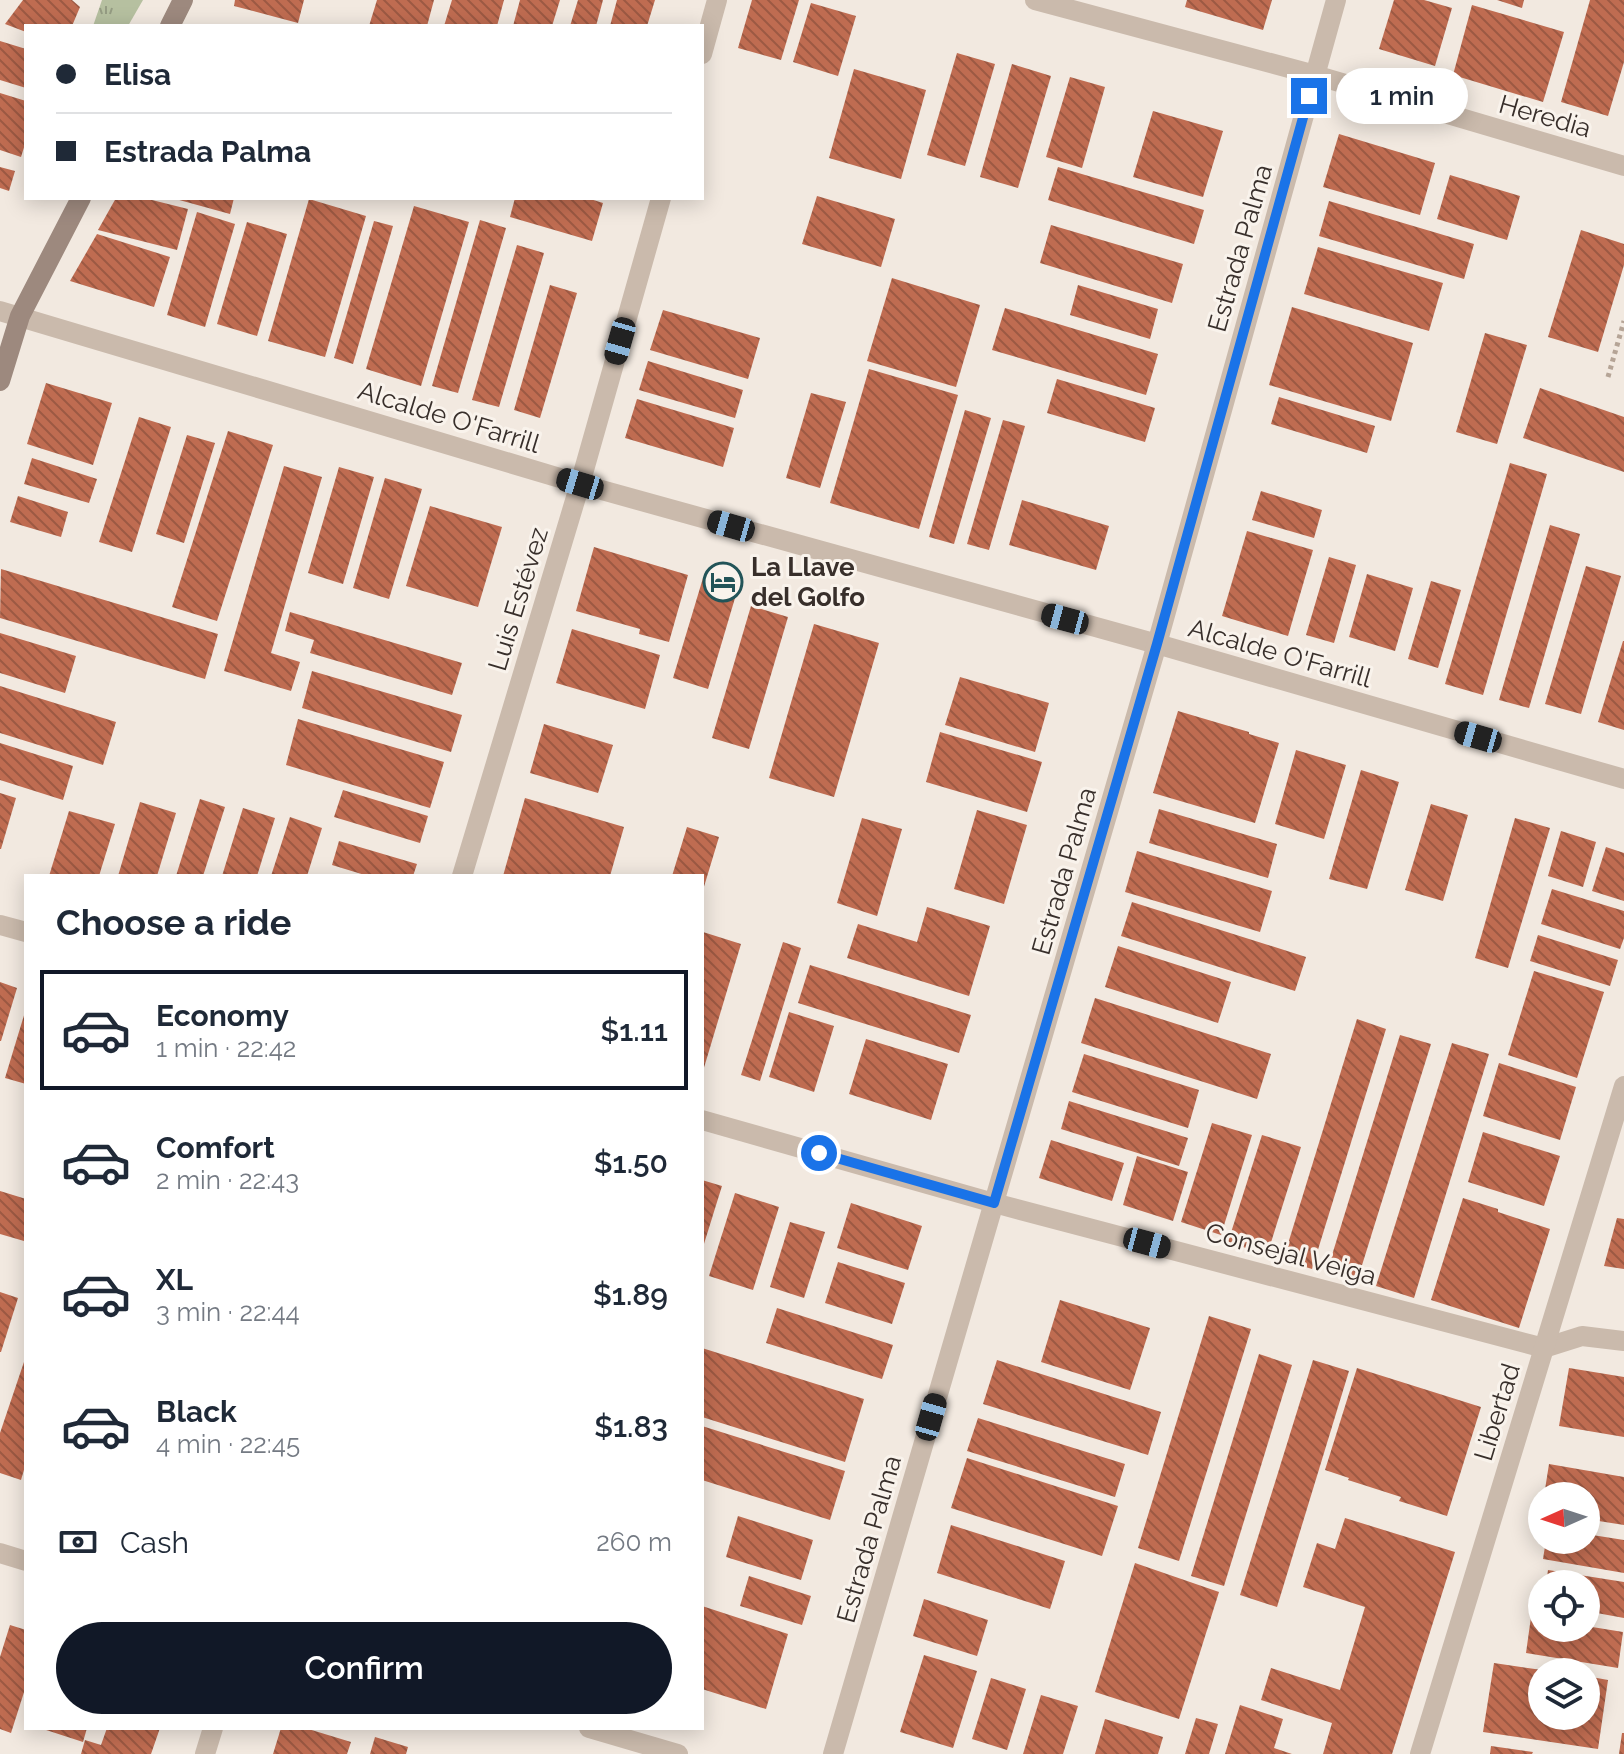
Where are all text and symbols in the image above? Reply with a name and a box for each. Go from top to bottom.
text: Elisa [104,57,171,92]
callout: 1 min [1337,68,1469,124]
route end [1291,78,1327,114]
text: 1 min [1370,81,1434,111]
street label: Heredia [1496,89,1594,143]
text: Estrada Palma [104,134,311,169]
street label: Estrada Palma [1202,161,1278,335]
car [602,315,638,367]
street label: Alcalde O'Farrill [354,375,545,459]
car [554,466,606,502]
car [705,508,757,544]
street label: Luis Estévez [482,524,554,674]
place label: La Llave del Golfo [751,552,865,612]
hotel icon: La Llave del Golfo [702,561,744,603]
car [1039,601,1091,637]
street label: Alcalde O'Farrill [1185,613,1376,694]
car [1452,719,1504,755]
street label: Estrada Palma [1026,784,1102,958]
text: Choose a ride [56,901,291,943]
icon: car [60,994,132,1066]
text: Economy [156,998,289,1033]
text: $1.11 [600,1013,668,1048]
text: 1 min · 22:42 [156,1033,296,1063]
icon: car [60,1126,132,1198]
text: Comfort [156,1130,275,1165]
route start [801,1135,837,1171]
text: $1.50 [594,1145,668,1180]
text: 2 min · 22:43 [156,1165,299,1195]
street label: Consejal Veiga [1202,1217,1380,1291]
car [1121,1225,1173,1261]
icon: car [60,1258,132,1330]
text: XL [156,1262,193,1297]
text: $1.89 [593,1277,668,1312]
text: 3 min · 22:44 [156,1297,300,1327]
street label: Libertad [1468,1360,1526,1464]
icon: car [60,1390,132,1462]
car [913,1391,949,1443]
text: Black [156,1394,237,1429]
text: $1.83 [594,1409,668,1444]
text: 4 min · 22:45 [156,1429,300,1459]
street label: Estrada Palma [831,1452,907,1626]
north arrow [1528,1482,1600,1554]
map controls [1528,1482,1600,1730]
icon: cash [56,1520,100,1564]
text: Cash [120,1525,189,1560]
text: 260 m [596,1527,672,1557]
button: locate [1528,1570,1600,1642]
button: Confirm [56,1622,672,1714]
button: layers [1528,1658,1600,1730]

